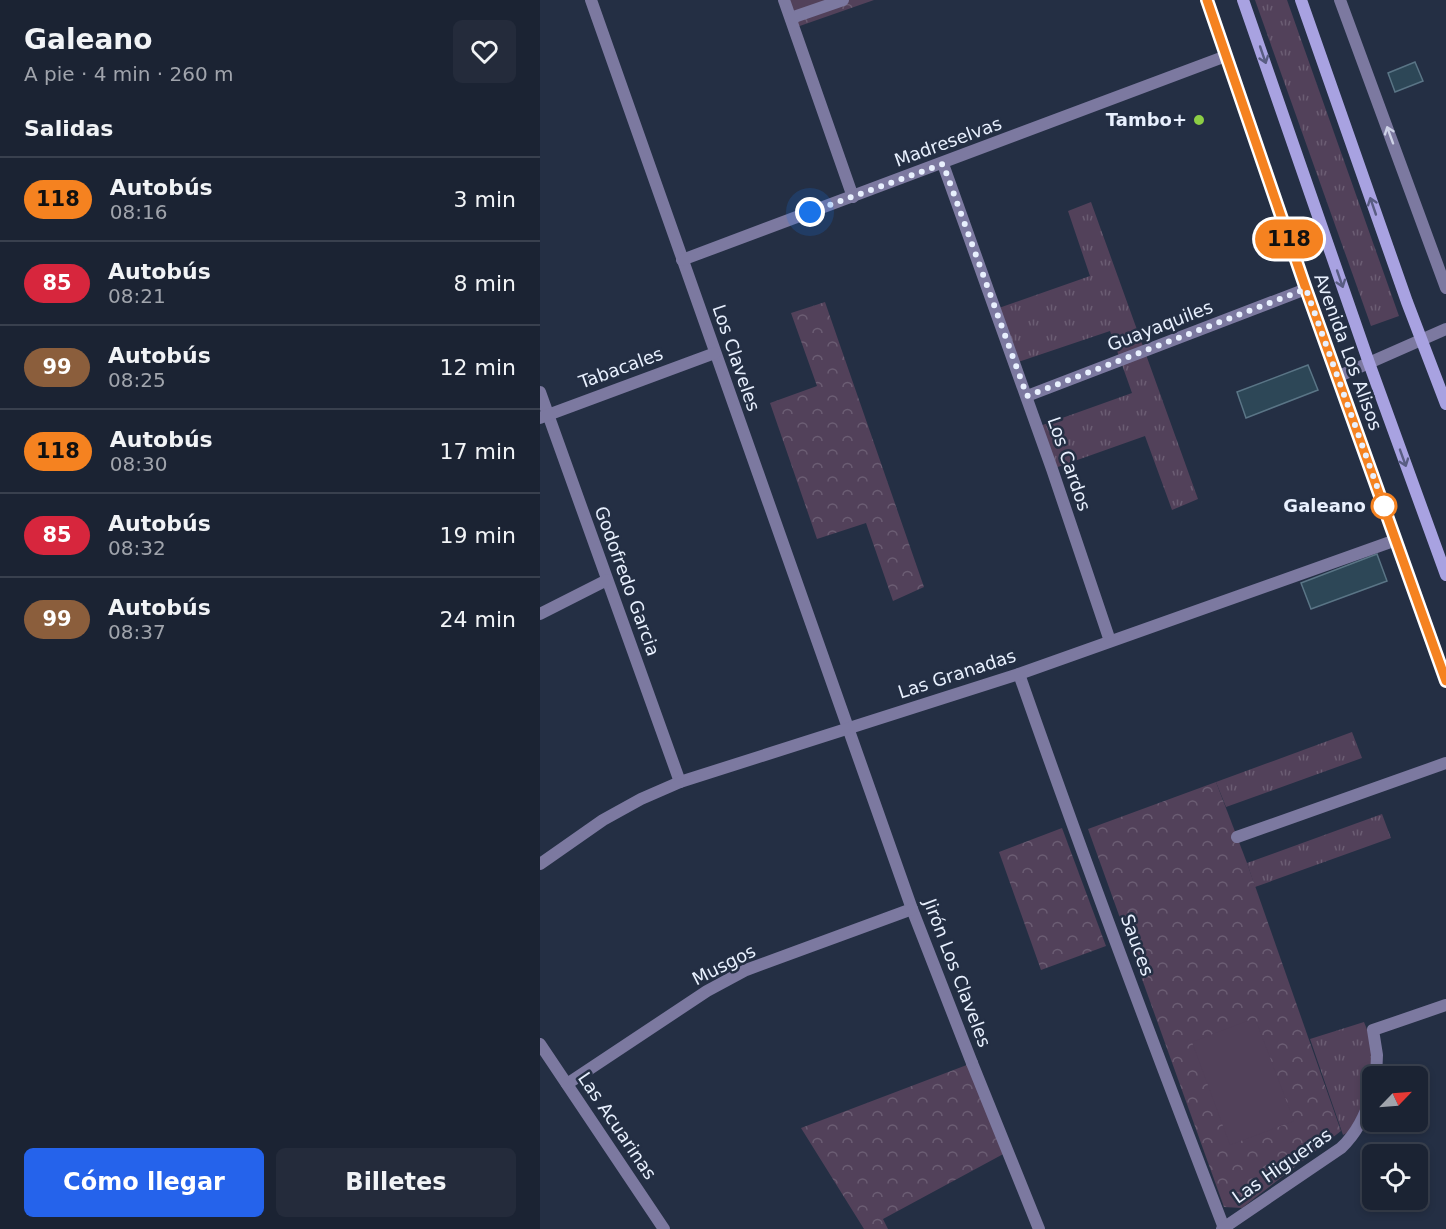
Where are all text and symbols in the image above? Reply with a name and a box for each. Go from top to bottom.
button: heart [453,20,516,83]
text: Galeano [24,23,153,56]
one-way arrow [1258,45,1269,64]
text: A pie · 4 min · 260 m [24,62,234,86]
place label: Tambo+ [1106,109,1187,130]
street label: Madreselvas [891,112,1004,171]
marker: Tambo+ [1192,113,1206,127]
text: Salidas [24,116,113,141]
one-way arrow [1383,126,1394,145]
text: Autobús [110,175,213,200]
text: 118 [36,187,80,211]
text: 3 min [454,187,516,212]
your location [795,197,825,227]
one-way arrow [1367,197,1378,216]
text: 08:16 [110,200,167,224]
line badge: 118 [1254,220,1323,258]
text: 118 [1267,227,1311,251]
text: Autobús [108,259,211,284]
one-way arrow [1336,269,1347,288]
street label: Avenida Los Alisos [1310,270,1387,433]
text: 85 [42,271,72,295]
text: 8 min [454,271,516,296]
text: 08:21 [108,284,166,308]
street label: Guayaquiles [1104,296,1216,355]
street label: Los Claveles [708,302,765,414]
text: Autobús [108,343,211,368]
street label: Tabacales [575,343,666,393]
text: 99 [42,355,72,379]
text: 12 min [440,355,516,380]
text: 08:25 [108,368,166,392]
street label: Los Cardos [1044,414,1095,514]
text: Autobús [110,427,213,452]
text: 118 [36,439,80,463]
text: 17 min [440,439,516,464]
one-way arrow [1399,448,1410,466]
text: 08:30 [110,452,167,476]
marker: Galeano [1371,493,1397,519]
place label: Galeano [1283,495,1366,516]
street label: Godofredo Garcia [591,503,664,659]
text: Autobús [108,511,211,536]
text: 85 [42,523,72,547]
text: 19 min [440,523,516,548]
text: 08:32 [108,536,166,560]
text: Autobús [108,595,211,620]
text: 99 [42,607,72,631]
text: 24 min [440,607,516,632]
text: 08:37 [108,620,166,644]
street label: Las Granadas [895,645,1018,702]
street label: Jirón Los Claveles [919,895,995,1050]
street label: Sauces [1117,911,1158,979]
street label: Musgos [689,940,759,989]
north arrow [1362,1066,1428,1132]
map controls [1362,1066,1428,1210]
street label: Las Acuarinas [574,1068,661,1183]
street label: Las Higueras [1228,1124,1335,1208]
button: locate [1362,1144,1428,1210]
button: Cómo llegar [24,1148,264,1217]
button: Billetes [276,1148,516,1217]

